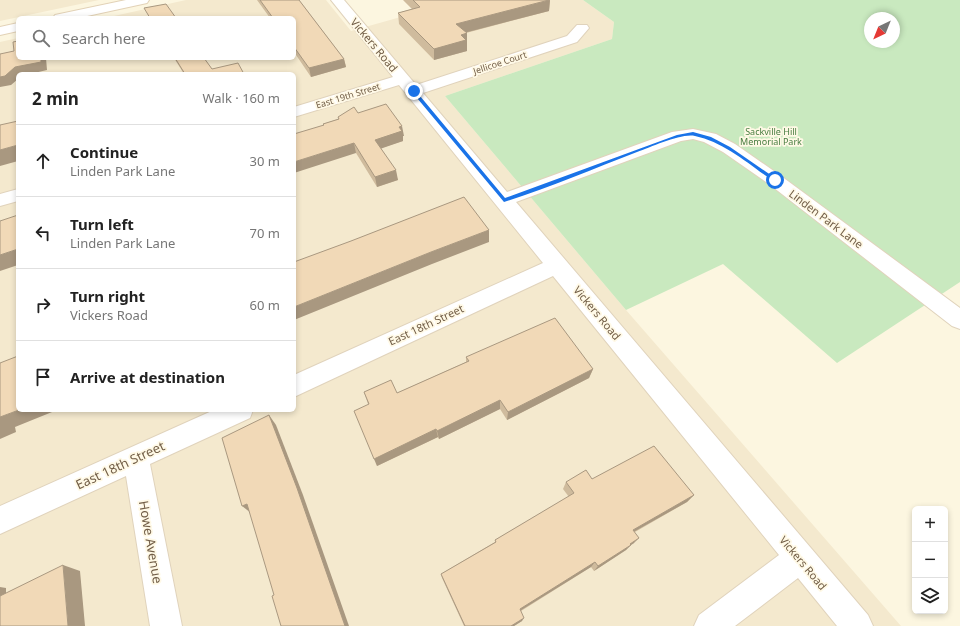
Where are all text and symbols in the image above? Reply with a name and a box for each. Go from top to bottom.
north arrow [864,12,900,48]
street label: Vickers Road [347,15,401,75]
search box [16,16,296,60]
icon: search [30,27,52,49]
text: Search here [62,28,145,48]
street label: Jellicoe Court [471,48,529,78]
street label: East 19th Street [314,79,382,111]
route end [405,82,423,100]
text: 2 min [32,87,79,110]
text: Walk · 160 m [202,89,280,107]
park label: Sackville Hill Memorial Park [740,125,802,148]
text: Continue [70,142,138,162]
icon: ahead [32,150,54,172]
text: 30 m [250,152,280,170]
text: Linden Park Lane [70,162,175,180]
route start [766,171,784,189]
street label: Linden Park Lane [786,186,866,251]
text: Turn left [70,214,134,234]
icon: left [32,222,54,244]
text: 70 m [250,224,280,242]
text: Linden Park Lane [70,234,175,252]
street label: Vickers Road [570,283,624,343]
text: Turn right [70,286,145,306]
icon: right [32,294,54,316]
text: 60 m [250,296,280,314]
street label: East 18th Street [386,301,466,349]
text: Vickers Road [70,306,148,324]
icon: arrive [32,366,54,388]
text: Arrive at destination [70,367,225,387]
street label: East 18th Street [73,436,168,493]
street label: Howe Avenue [135,499,167,585]
map controls [912,506,948,614]
button: + [912,506,948,542]
street label: Vickers Road [776,533,830,593]
button: − [912,542,948,578]
button: layers [912,578,948,614]

